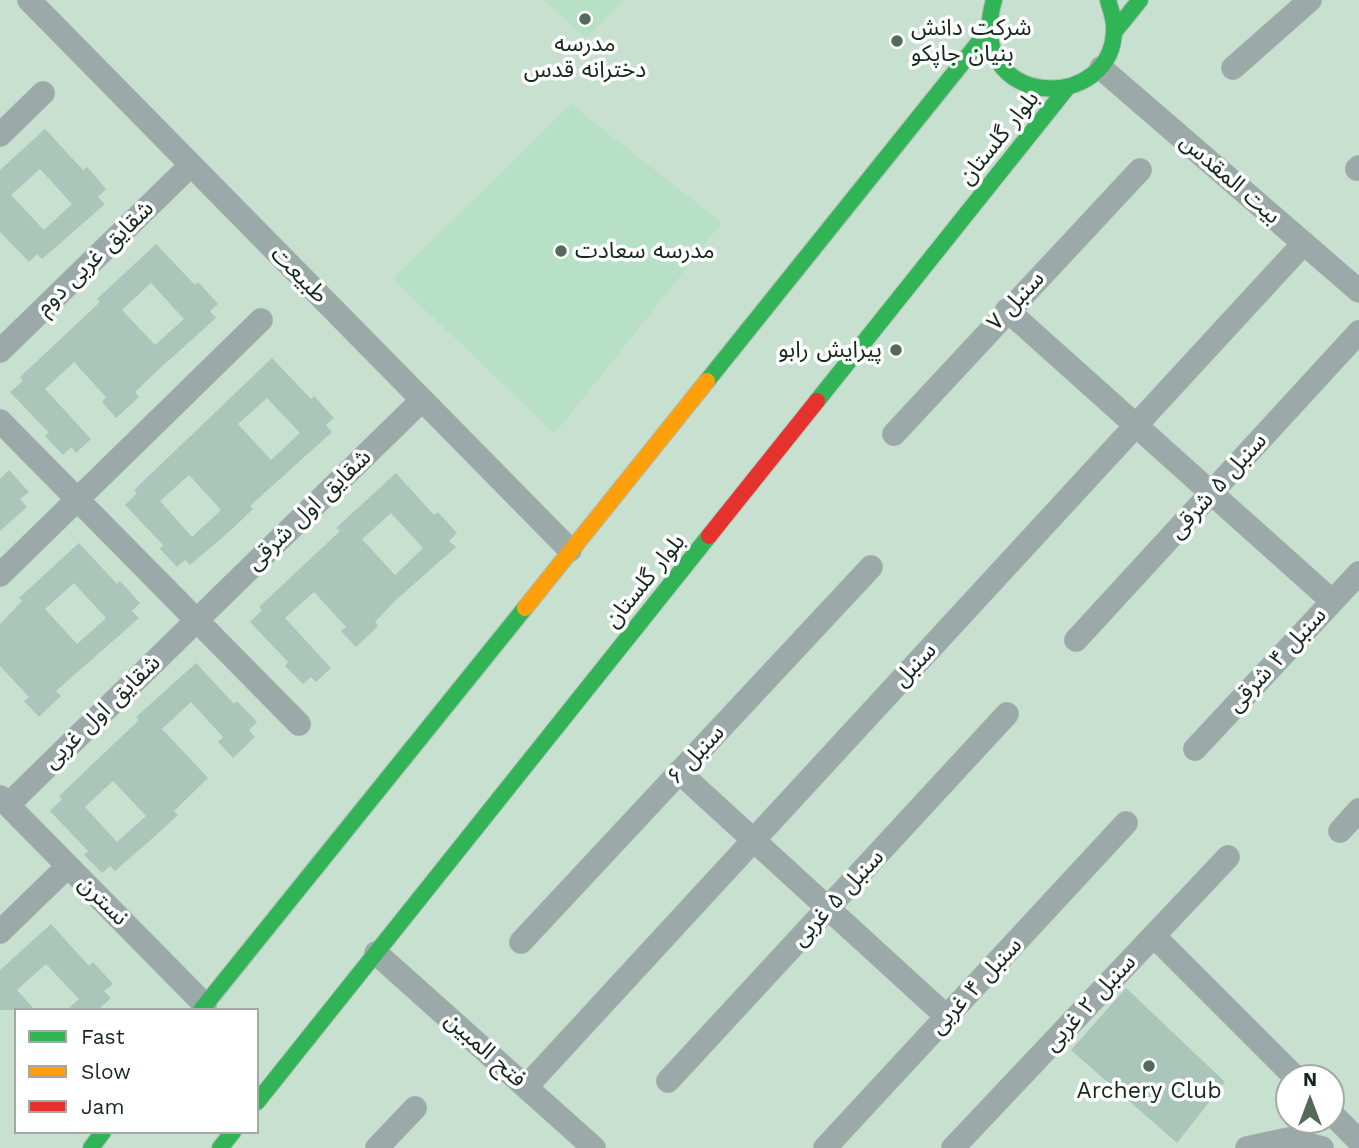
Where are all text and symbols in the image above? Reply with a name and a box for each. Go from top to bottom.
marker: مدرسه دخترانه قدس [577,11,593,27]
place label: شرکت دانش بنیان جاپکو [911,14,1031,68]
place label: مدرسه دخترانه قدس [524,30,646,84]
marker: شرکت دانش بنیان جاپکو [889,33,905,49]
street label: بلوار گلستان [953,86,1045,190]
street label: بیت المقدس [1174,128,1286,230]
street label: شقایق غربی دوم [30,195,160,321]
place label: مدرسه سعادت [575,237,715,265]
street label: طبیعت [265,241,333,309]
marker: مدرسه سعادت [553,243,569,259]
street label: سنبل ۷ [981,265,1051,337]
place label: پیرایش رابو [778,336,882,364]
marker: پیرایش رابو [888,342,904,358]
street label: سنبل ۵ شرقی [1163,427,1273,545]
street label: شقایق اول شرقی [241,444,377,576]
street label: بلوار گلستان [599,529,691,633]
street label: سنبل ۴ شرقی [1222,602,1332,718]
street label: سنبل [888,637,942,693]
street label: شقایق اول غربی [38,649,166,775]
street label: سنبل ۶ [661,719,731,791]
street label: سنبل ۵ غربی [786,844,890,952]
street label: نسترن [72,870,134,932]
street label: سنبل ۴ غربی [924,932,1028,1040]
street label: سنبل ۲ غربی [1038,949,1142,1057]
street label: فتح المبین [439,1006,531,1094]
legend [14,1008,259,1134]
text: Fast [81,1024,125,1049]
marker: Archery Club [1141,1058,1157,1074]
text: Slow [81,1059,131,1084]
north arrow [1275,1064,1345,1134]
text: N [1303,1068,1317,1091]
place label: Archery Club [1076,1077,1222,1105]
text: Jam [81,1094,124,1119]

